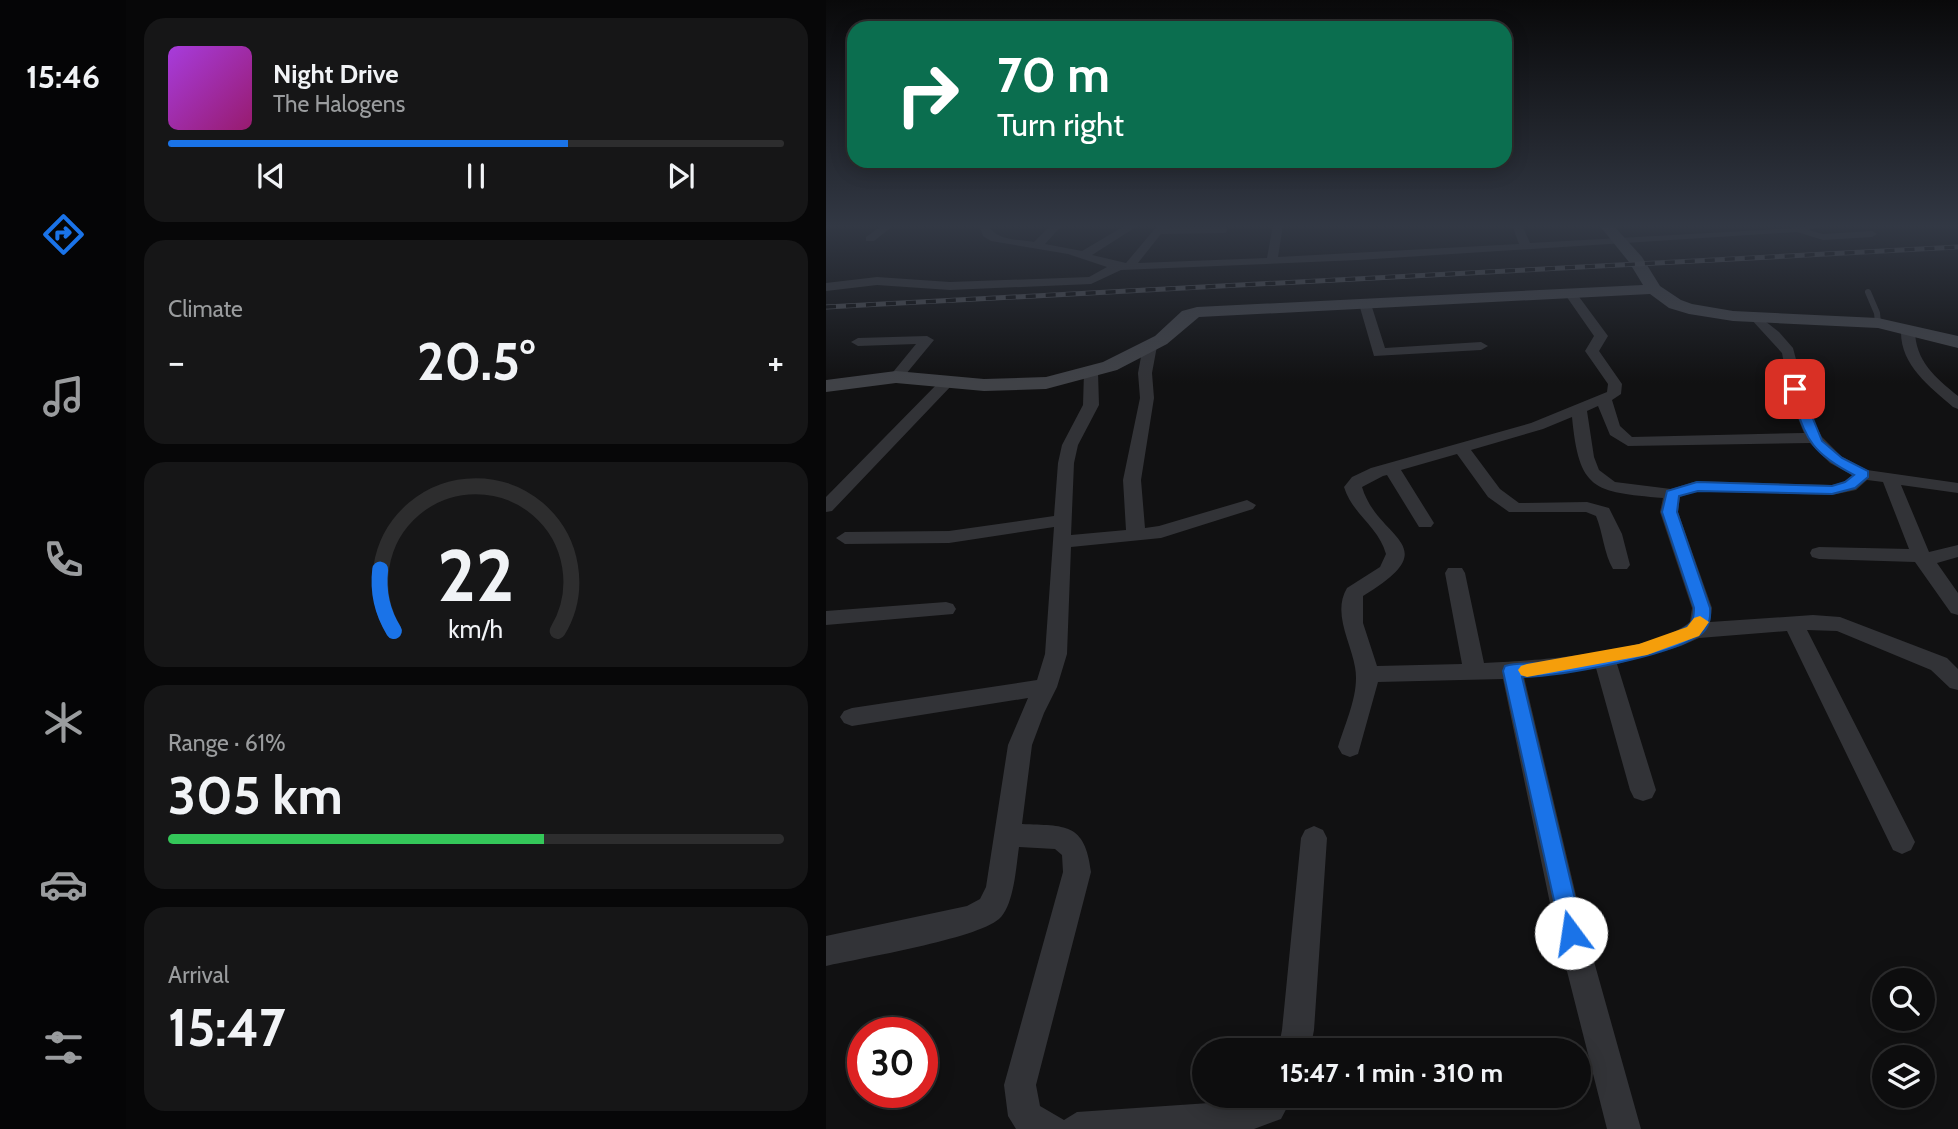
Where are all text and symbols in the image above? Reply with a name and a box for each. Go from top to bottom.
text: 70 m [997,45,1110,104]
icon: right [882,49,973,140]
text: 15:46 [26,57,100,96]
text: Night Drive [273,58,399,90]
text: The Halogens [273,90,405,118]
text: Turn right [997,105,1124,144]
icon: previous [252,157,290,195]
icon: pause [457,157,495,195]
icon: next [662,157,700,195]
icon: directions [39,210,88,259]
text: Climate [168,295,243,323]
text: 20.5° [417,330,535,393]
text: − [168,338,185,385]
text: + [767,338,784,385]
pin [1765,359,1825,419]
icon: arrive [1776,370,1814,408]
icon: music [39,372,88,421]
text: 22 [437,531,515,619]
icon: phone [39,535,88,584]
text: km/h [449,613,503,643]
icon: climate [39,698,88,747]
text: Range · 61% [168,729,286,757]
text: 305 km [168,764,343,827]
icon: car [39,860,88,909]
position arrow [1534,896,1608,970]
text: Arrival [168,961,229,989]
map controls [1872,968,1935,1108]
button: search [1872,968,1935,1031]
text: 15:47 [168,996,285,1059]
speed limit sign: 30 [847,1017,938,1108]
icon: filters [39,1023,88,1072]
button: layers [1872,1045,1935,1108]
text: 15:47 · 1 min · 310 m [1280,1057,1503,1089]

